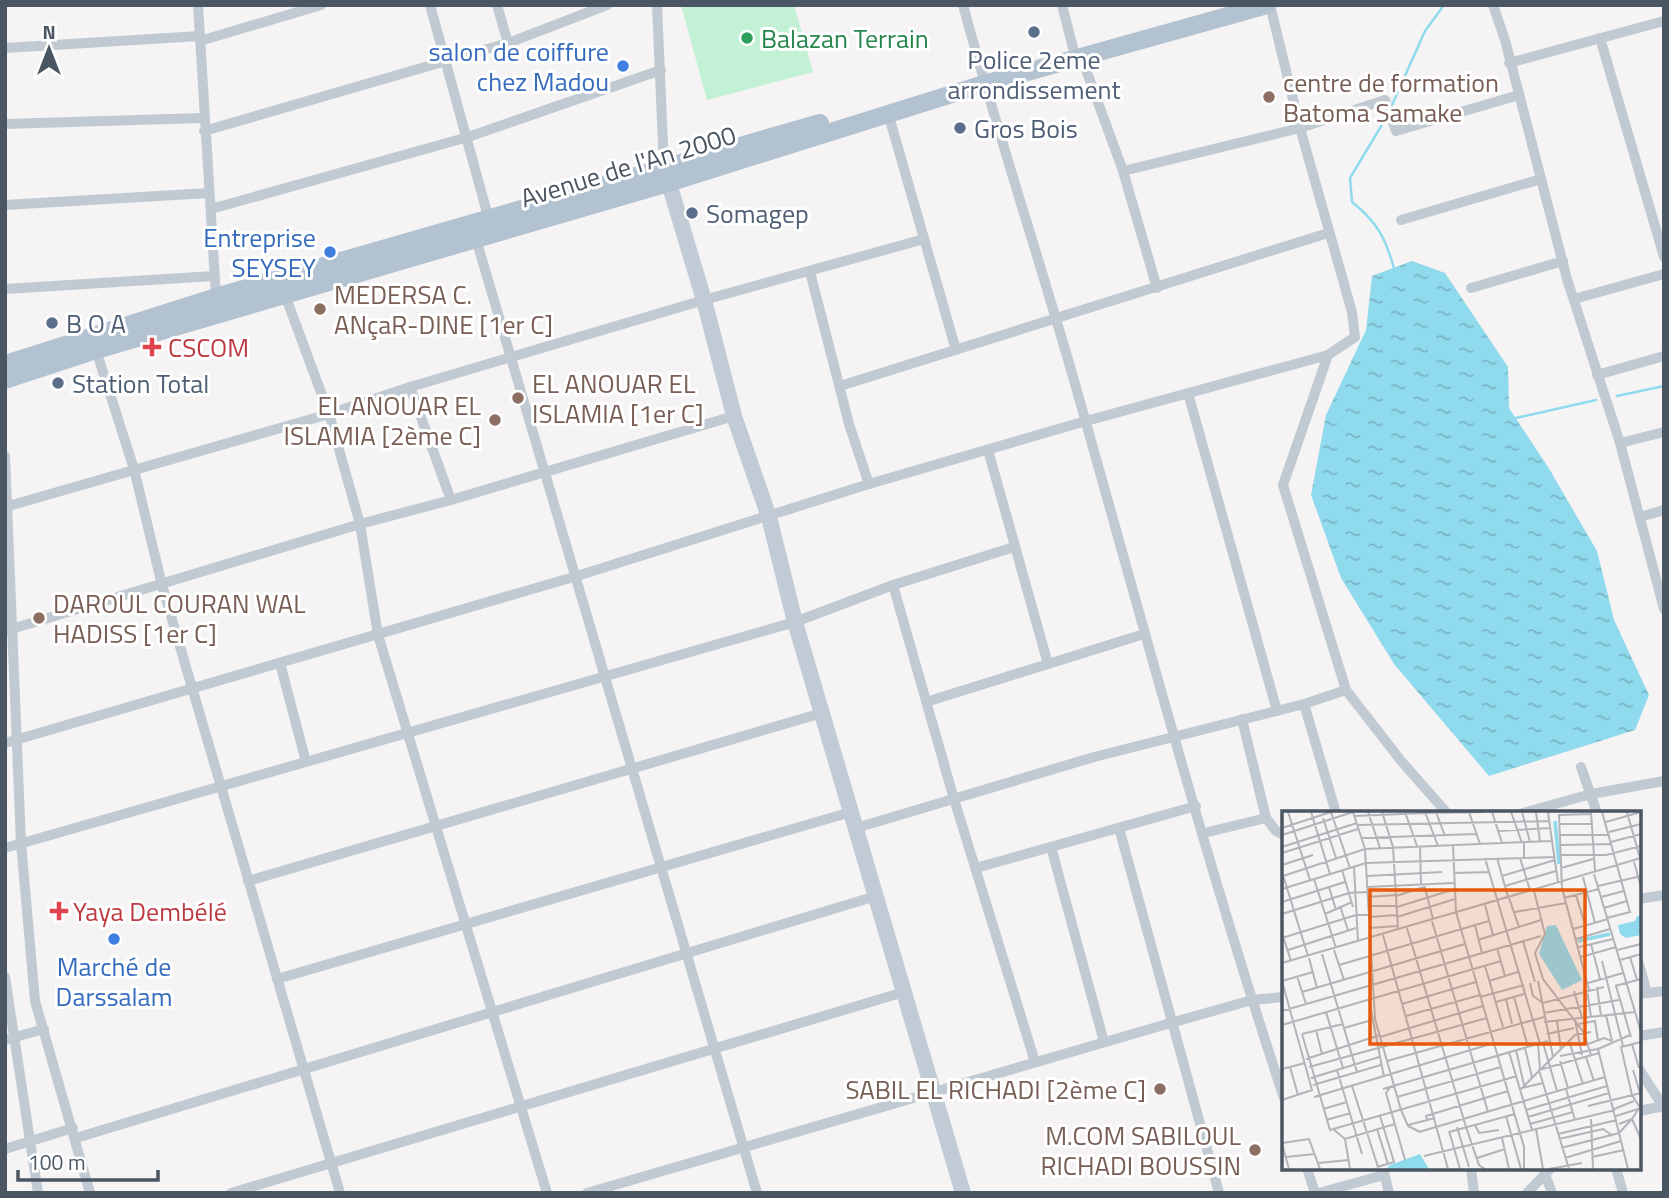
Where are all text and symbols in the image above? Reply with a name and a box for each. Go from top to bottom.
north arrow [14,14,84,84]
text: N [42,17,56,46]
place label: Balazan Terrain [761,19,929,58]
marker: Police 2eme arrondissement [1026,24,1042,40]
marker: Balazan Terrain [739,30,755,46]
place label: salon de coiffure chez Madou [428,32,609,101]
place label: Police 2eme arrondissement [947,40,1121,109]
marker: salon de coiffure chez Madou [615,58,631,74]
place label: centre de formation Batoma Samake [1283,63,1499,132]
marker: centre de formation Batoma Samake [1261,89,1277,105]
place label: Gros Bois [974,109,1078,148]
street label: Avenue de l'An 2000 [515,115,741,217]
marker: Gros Bois [952,120,968,136]
place label: Somagep [706,194,809,233]
marker: Somagep [684,205,700,221]
place label: Entreprise SEYSEY [203,218,316,287]
marker: Entreprise SEYSEY [322,244,338,260]
place label: MEDERSA C. ANçaR-DINE [1er C] [334,275,553,344]
marker: MEDERSA C. ANçaR-DINE [1er C] [312,301,328,317]
place label: B O A [66,304,126,343]
marker: B O A [44,315,60,331]
place label: CSCOM [168,328,249,367]
marker: CSCOM [142,337,162,357]
place label: Station Total [72,364,209,403]
place label: EL ANOUAR EL ISLAMIA [1er C] [532,364,704,433]
marker: Station Total [50,375,66,391]
place label: EL ANOUAR EL ISLAMIA [2ème C] [284,386,482,455]
marker: EL ANOUAR EL ISLAMIA [1er C] [510,390,526,406]
marker: EL ANOUAR EL ISLAMIA [2ème C] [487,412,503,428]
place label: DAROUL COURAN WAL HADISS [1er C] [53,584,306,653]
marker: DAROUL COURAN WAL HADISS [1er C] [31,610,47,626]
inset map [1282,811,1641,1170]
place label: Yaya Dembélé [73,892,227,931]
marker: Yaya Dembélé [51,903,67,919]
marker: Marché de Darssalam [106,931,122,947]
place label: Marché de Darssalam [56,947,172,1016]
place label: SABIL EL RICHADI [2ème C] [846,1070,1146,1109]
marker: SABIL EL RICHADI [2ème C] [1152,1081,1168,1097]
place label: M.COM SABILOUL RICHADI BOUSSIN [1040,1116,1242,1185]
scale bar [18,1138,158,1182]
marker: M.COM SABILOUL RICHADI BOUSSIN [1247,1142,1263,1158]
text: 100 m [28,1146,85,1178]

